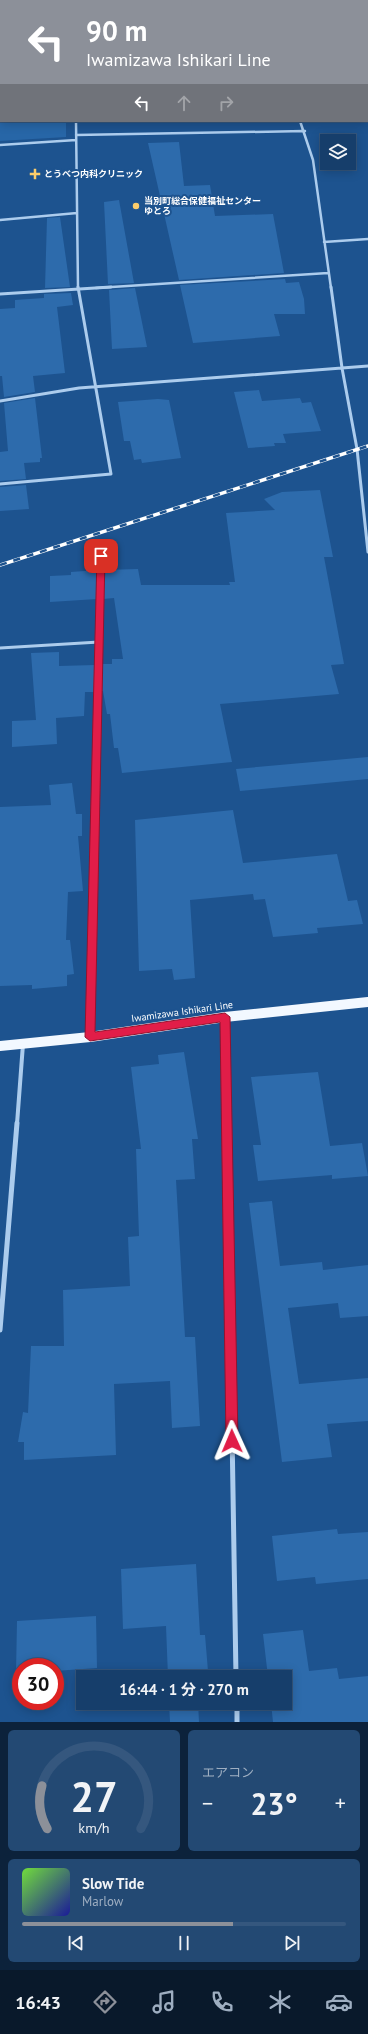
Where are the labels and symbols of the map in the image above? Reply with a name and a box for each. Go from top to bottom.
marker: とうべつ内科クリニック [29,168,41,180]
place label: とうべつ内科クリニック [44,168,143,179]
place label: 当別町総合保健福祉センター ゆとろ [144,195,261,216]
marker: 当別町総合保健福祉センター ゆとろ [131,201,141,211]
pin [84,539,118,573]
street label: Iwamizawa Ishikari Line [130,998,234,1025]
position arrow [211,1420,253,1462]
speed limit sign: 30 [12,1658,64,1710]

